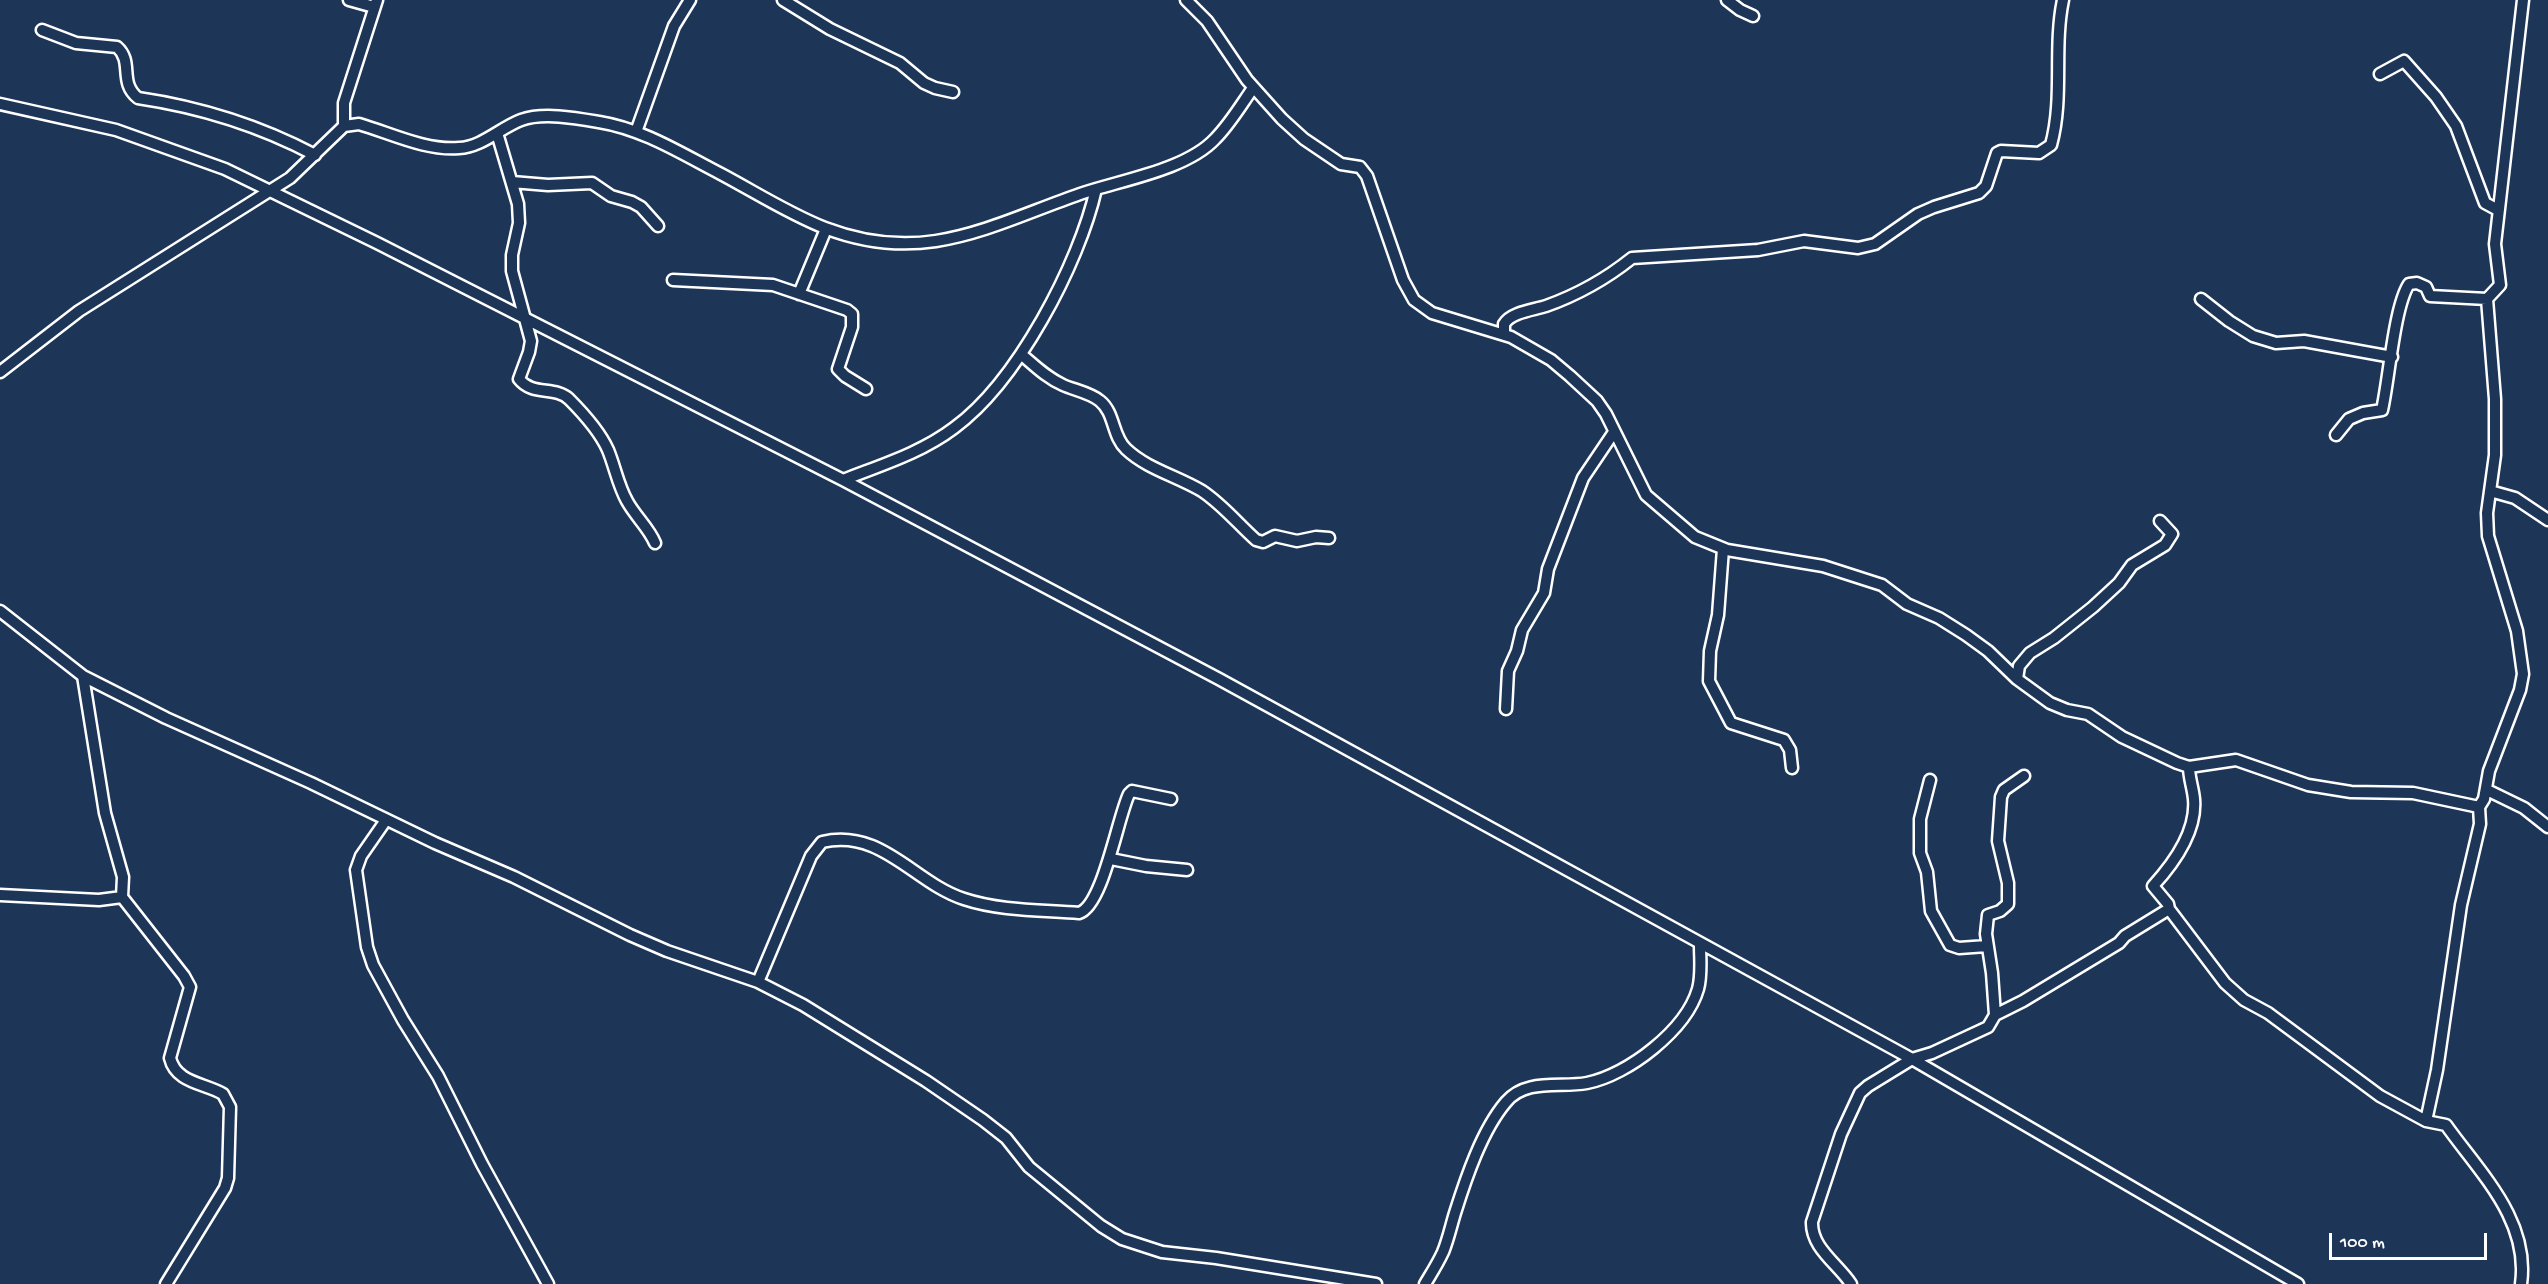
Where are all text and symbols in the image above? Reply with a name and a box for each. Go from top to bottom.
scale bar [2332,1221,2490,1259]
text: 100 m [2340,1233,2385,1254]

